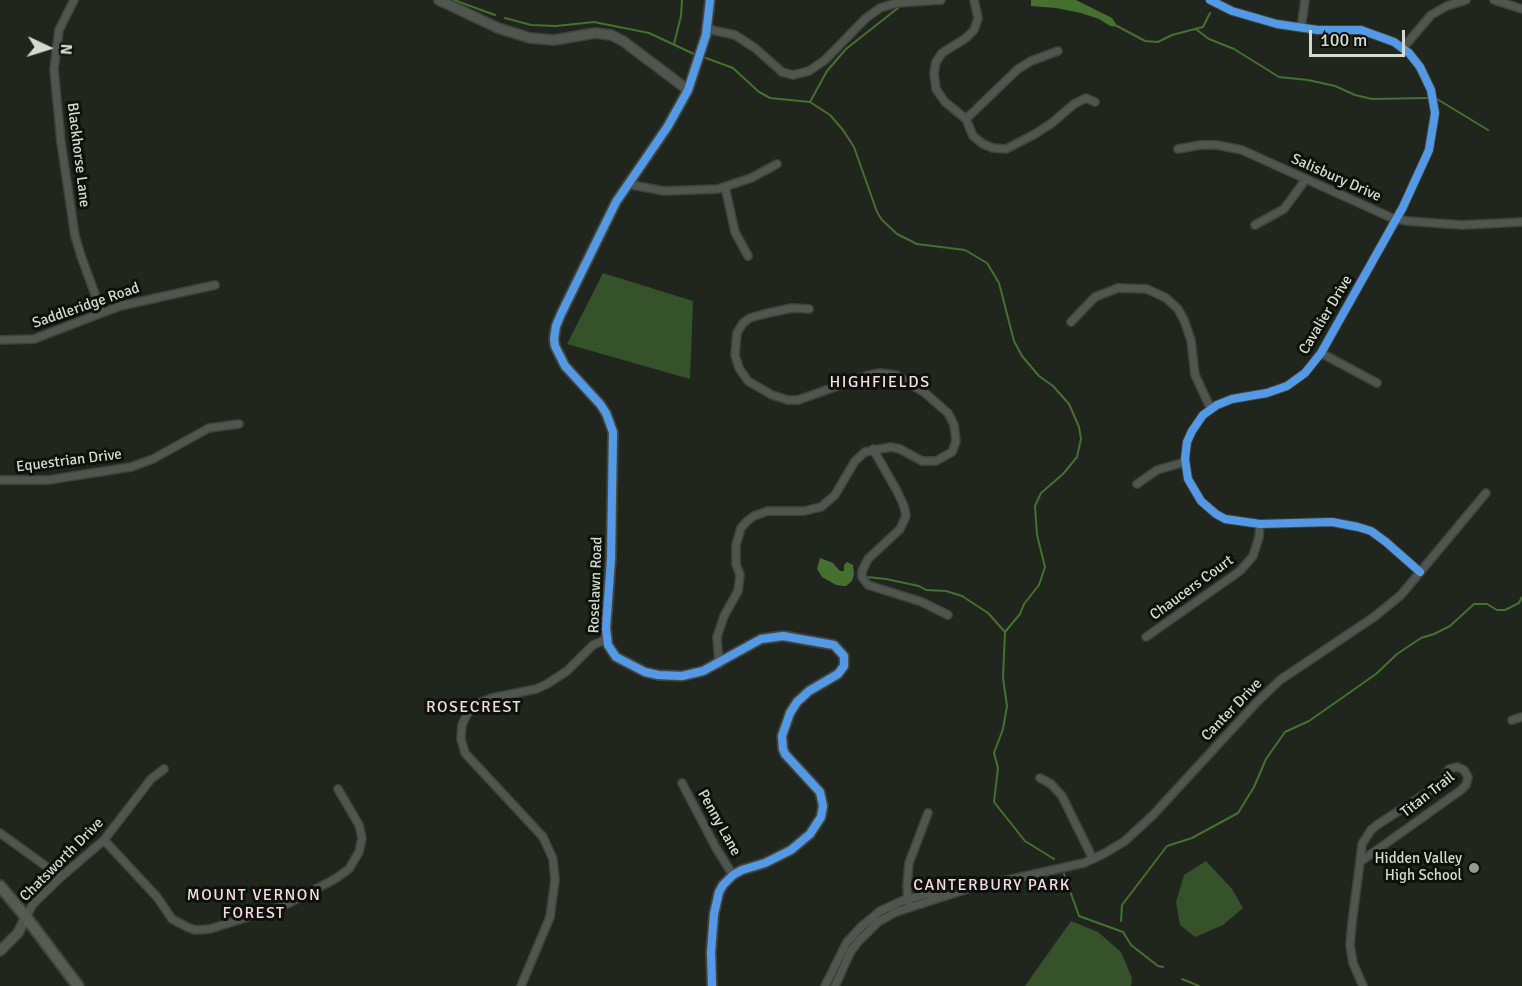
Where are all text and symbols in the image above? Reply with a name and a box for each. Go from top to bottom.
north arrow [18,18,78,78]
scale bar [1312,18,1408,56]
text: 100 m [1320,29,1367,51]
text: N [56,43,76,56]
street label: Blackhorse Lane [63,102,93,208]
street label: Salisbury Drive [1288,150,1384,206]
street label: Cavalier Drive [1295,272,1357,358]
street label: Saddleridge Road [30,279,142,333]
district label: HIGHFIELDS [829,373,931,393]
street label: Equestrian Drive [15,446,123,476]
street label: Roselawn Road [585,536,607,634]
street label: Chaucers Court [1147,552,1237,624]
street label: Canter Drive [1198,675,1266,745]
district label: ROSECREST [426,698,522,718]
street label: Titan Trail [1397,768,1459,822]
street label: Penny Lane [693,787,745,859]
street label: Chatsworth Drive [16,814,108,906]
place label: Hidden Valley High School [1374,850,1462,885]
marker: Hidden Valley High School [1467,861,1481,875]
district label: CANTERBURY PARK [913,876,1071,896]
district label: MOUNT VERNON FOREST [187,886,321,924]

